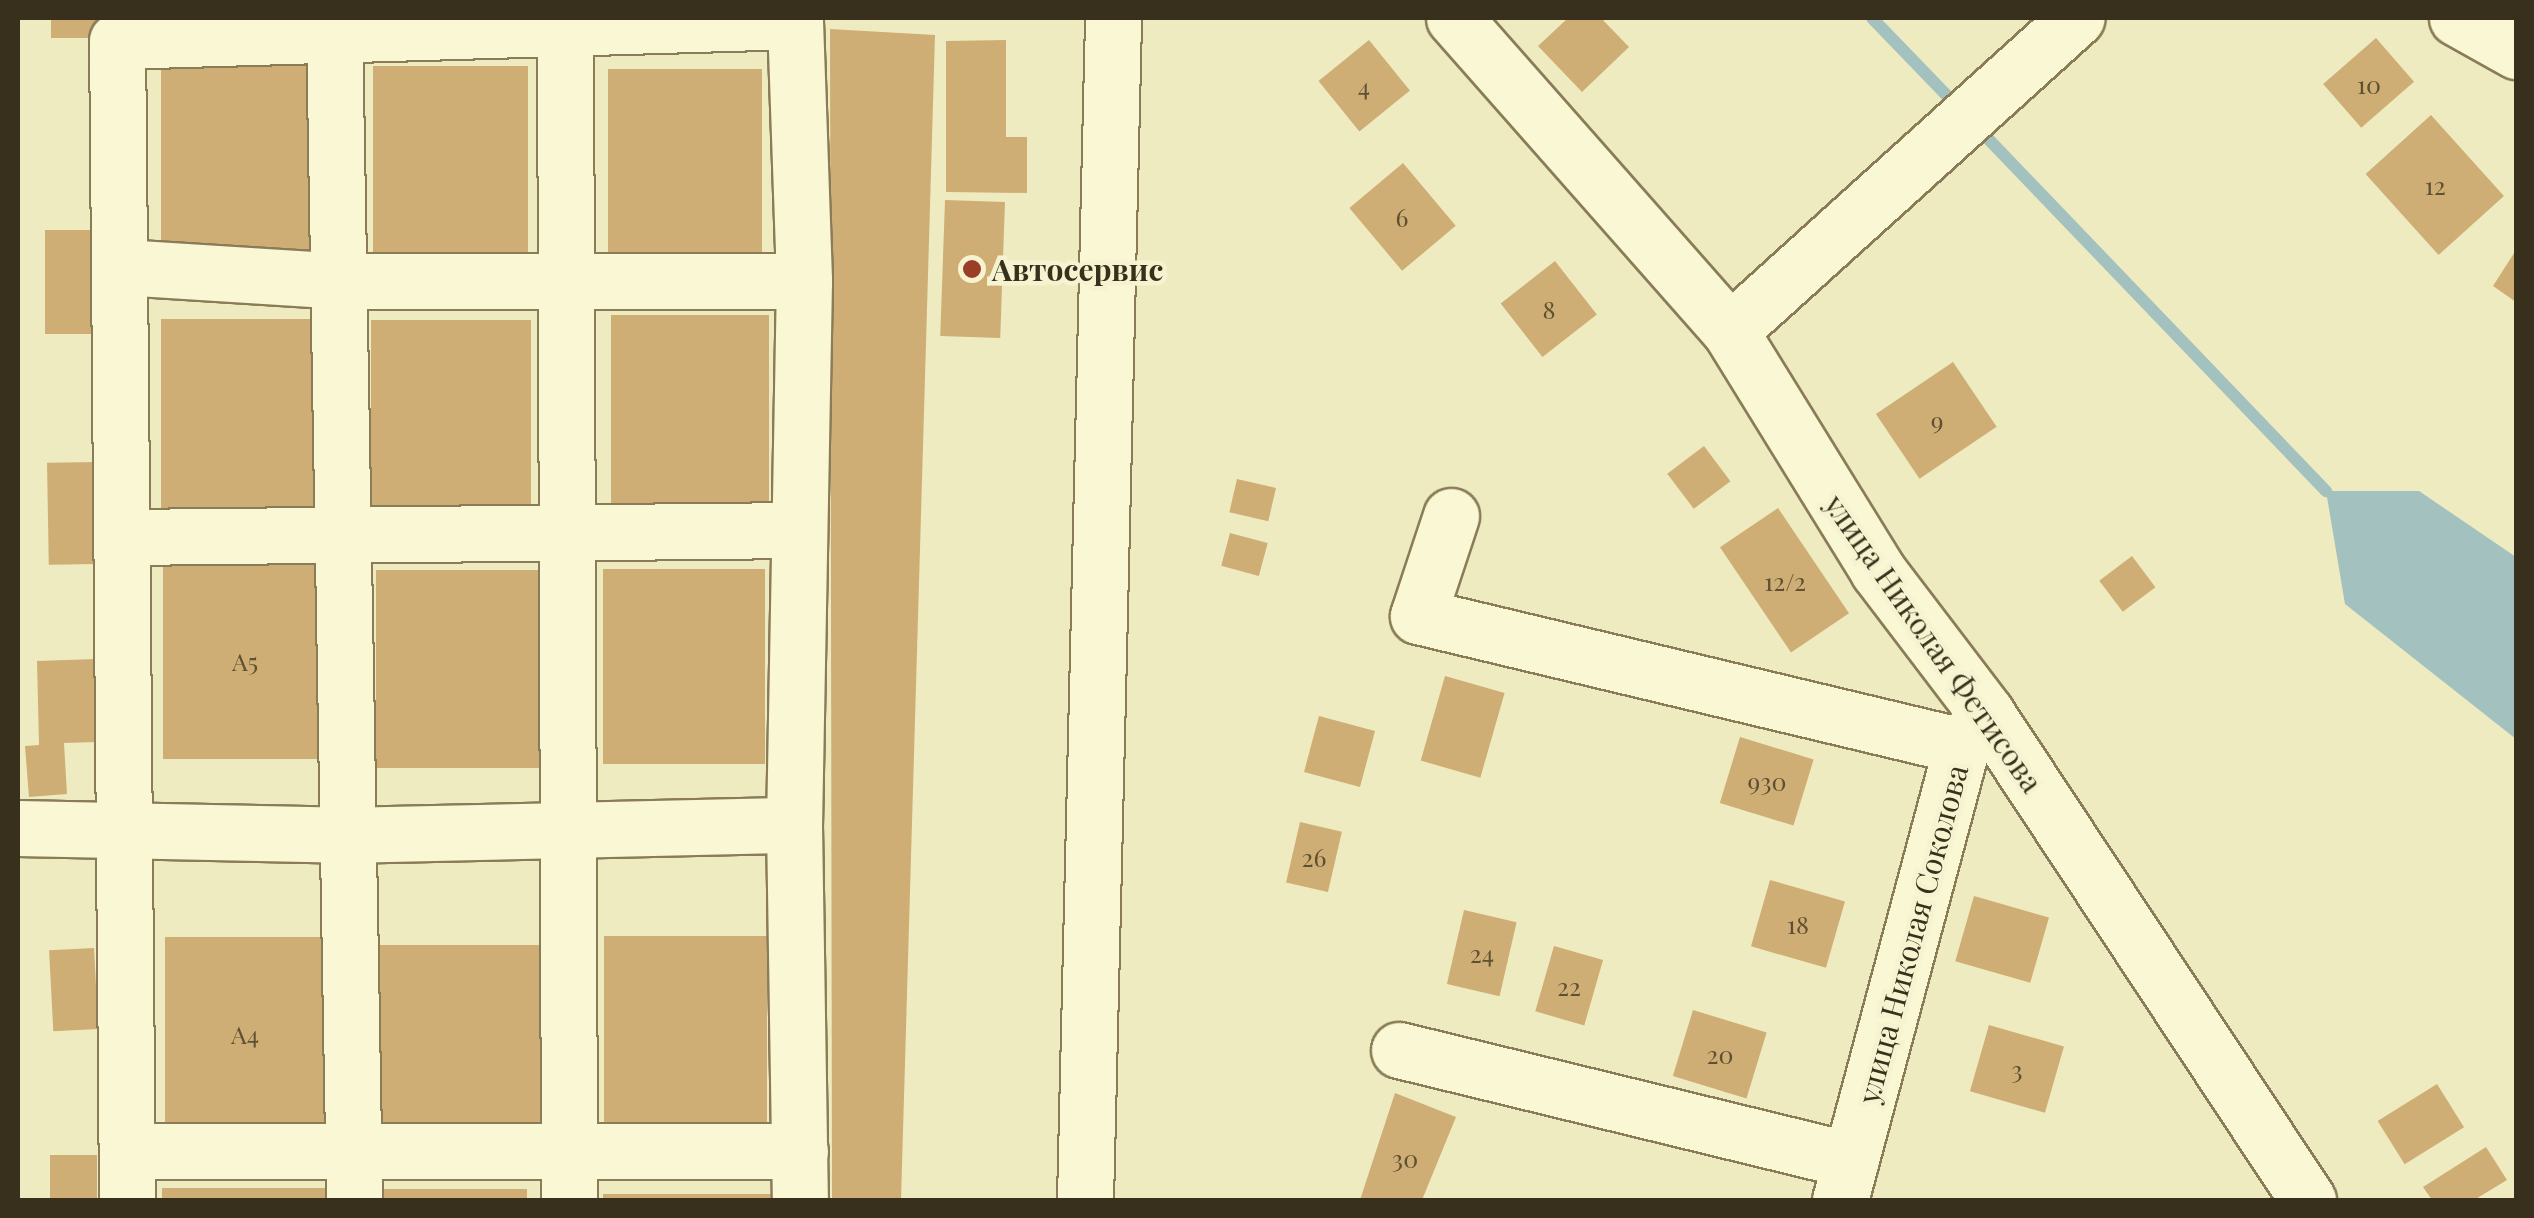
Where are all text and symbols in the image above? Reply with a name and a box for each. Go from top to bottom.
house number: 10 [2357,69,2381,99]
house number: 4 [1358,71,1370,101]
house number: 12 [2424,170,2446,200]
house number: 6 [1396,202,1408,232]
place label: Автосервис [992,251,1163,287]
marker: Автосервис [961,258,983,280]
house number: 8 [1543,294,1555,324]
house number: 9 [1931,405,1943,435]
street label: улица Николая Фетисова [1817,487,2051,799]
house number: 12/2 [1764,566,1806,596]
house number: А5 [232,646,258,676]
street label: улица Николая Соколова [1849,761,1975,1107]
house number: 930 [1748,766,1786,796]
house number: 26 [1302,842,1326,872]
house number: 18 [1787,909,1809,939]
house number: 24 [1470,938,1494,968]
house number: 22 [1557,971,1581,1001]
house number: А4 [231,1019,259,1049]
house number: 20 [1707,1039,1733,1069]
house number: 3 [2011,1054,2023,1084]
house number: 30 [1392,1143,1418,1173]

